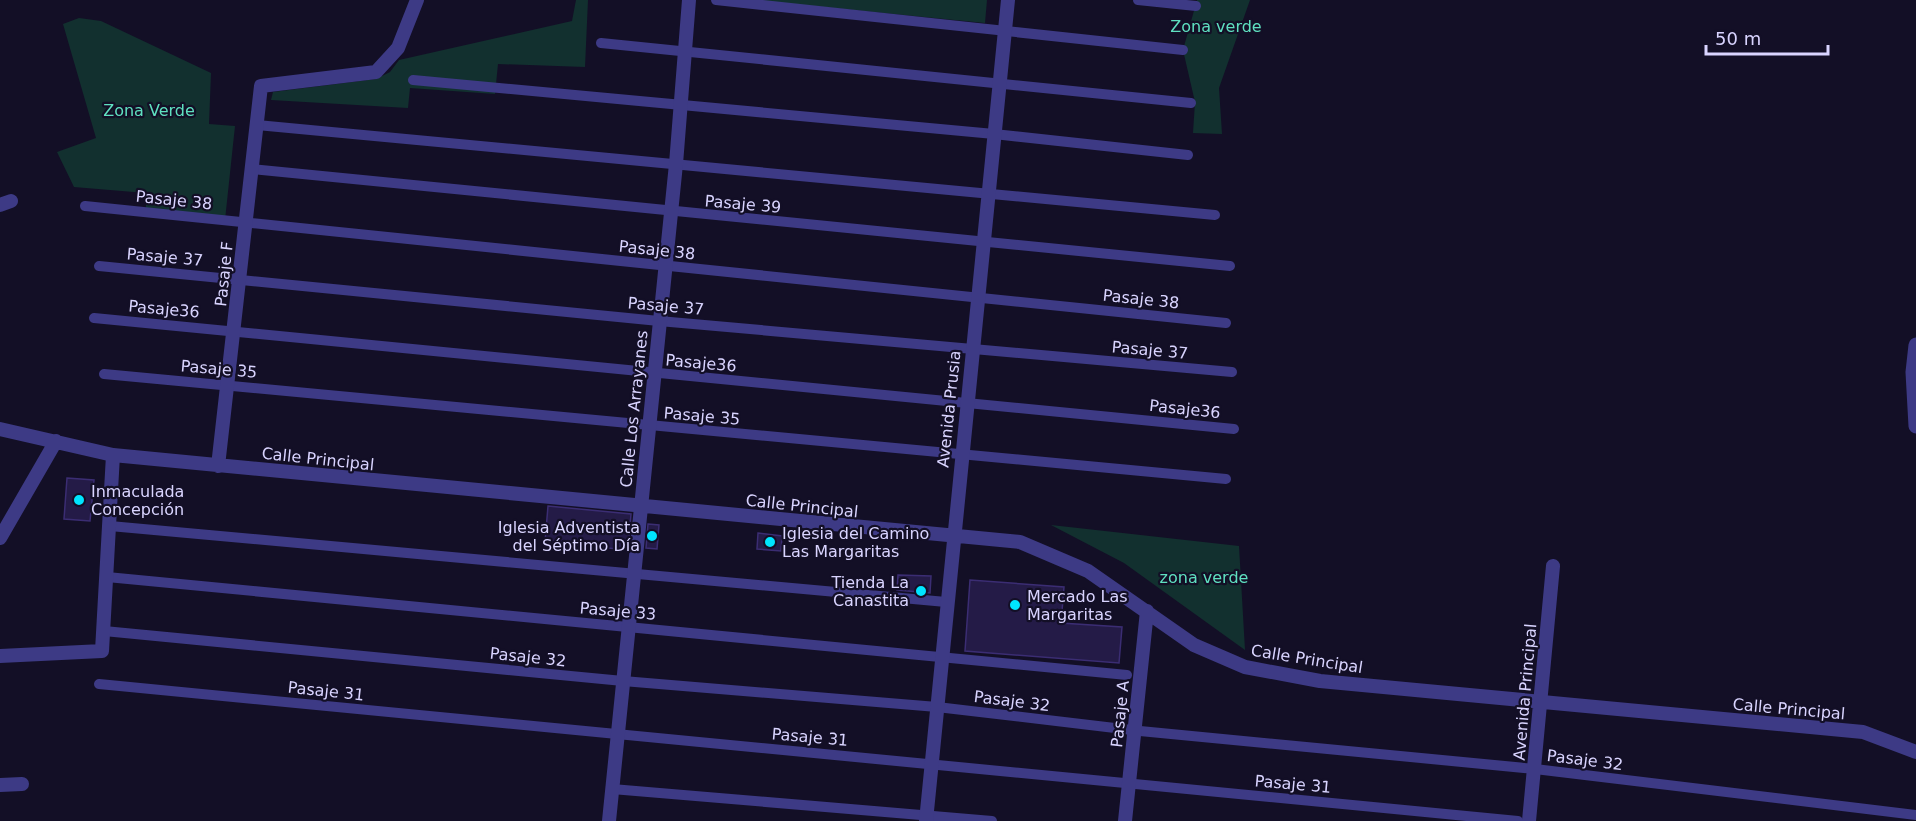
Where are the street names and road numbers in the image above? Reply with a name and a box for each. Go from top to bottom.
street label: Pasaje 38 [135,187,213,213]
street label: Pasaje 39 [704,191,782,217]
street label: Pasaje 38 [618,237,696,263]
street label: Pasaje F [211,240,237,308]
street label: Pasaje 37 [126,244,204,270]
street label: Pasaje 38 [1102,286,1180,312]
street label: Pasaje 37 [627,293,705,319]
street label: Pasaje36 [128,296,200,322]
street label: Calle Los Arrayanes [616,330,652,488]
street label: Pasaje 37 [1111,337,1189,363]
street label: Pasaje36 [665,350,737,376]
street label: Avenida Prusia [933,350,965,468]
street label: Pasaje 35 [180,356,258,382]
street label: Pasaje36 [1148,396,1222,422]
street label: Pasaje 35 [663,403,741,429]
street label: Calle Principal [261,444,375,474]
street label: Calle Principal [745,491,859,521]
street label: Pasaje 33 [579,598,657,624]
street label: Avenida Principal [1510,623,1540,761]
street label: Calle Principal [1250,641,1364,677]
street label: Pasaje 32 [489,644,567,670]
street label: Pasaje 31 [287,678,365,704]
street label: Pasaje A [1107,680,1133,748]
street label: Pasaje 32 [973,687,1051,715]
street label: Calle Principal [1732,695,1846,723]
street label: Pasaje 31 [771,724,849,750]
street label: Pasaje 32 [1546,746,1624,774]
street label: Pasaje 31 [1254,771,1332,797]

